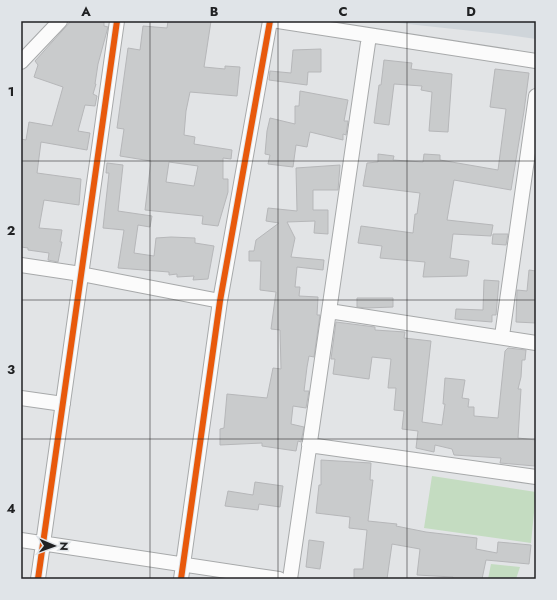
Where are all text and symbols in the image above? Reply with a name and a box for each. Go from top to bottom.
text: A [80,2,91,21]
text: B [210,2,219,21]
text: C [338,2,348,21]
text: D [466,2,476,21]
text: 1 [8,82,14,101]
text: 2 [7,221,15,240]
text: 3 [7,360,15,379]
text: 4 [6,499,16,518]
north arrow [34,526,74,566]
text: N [56,542,72,551]

